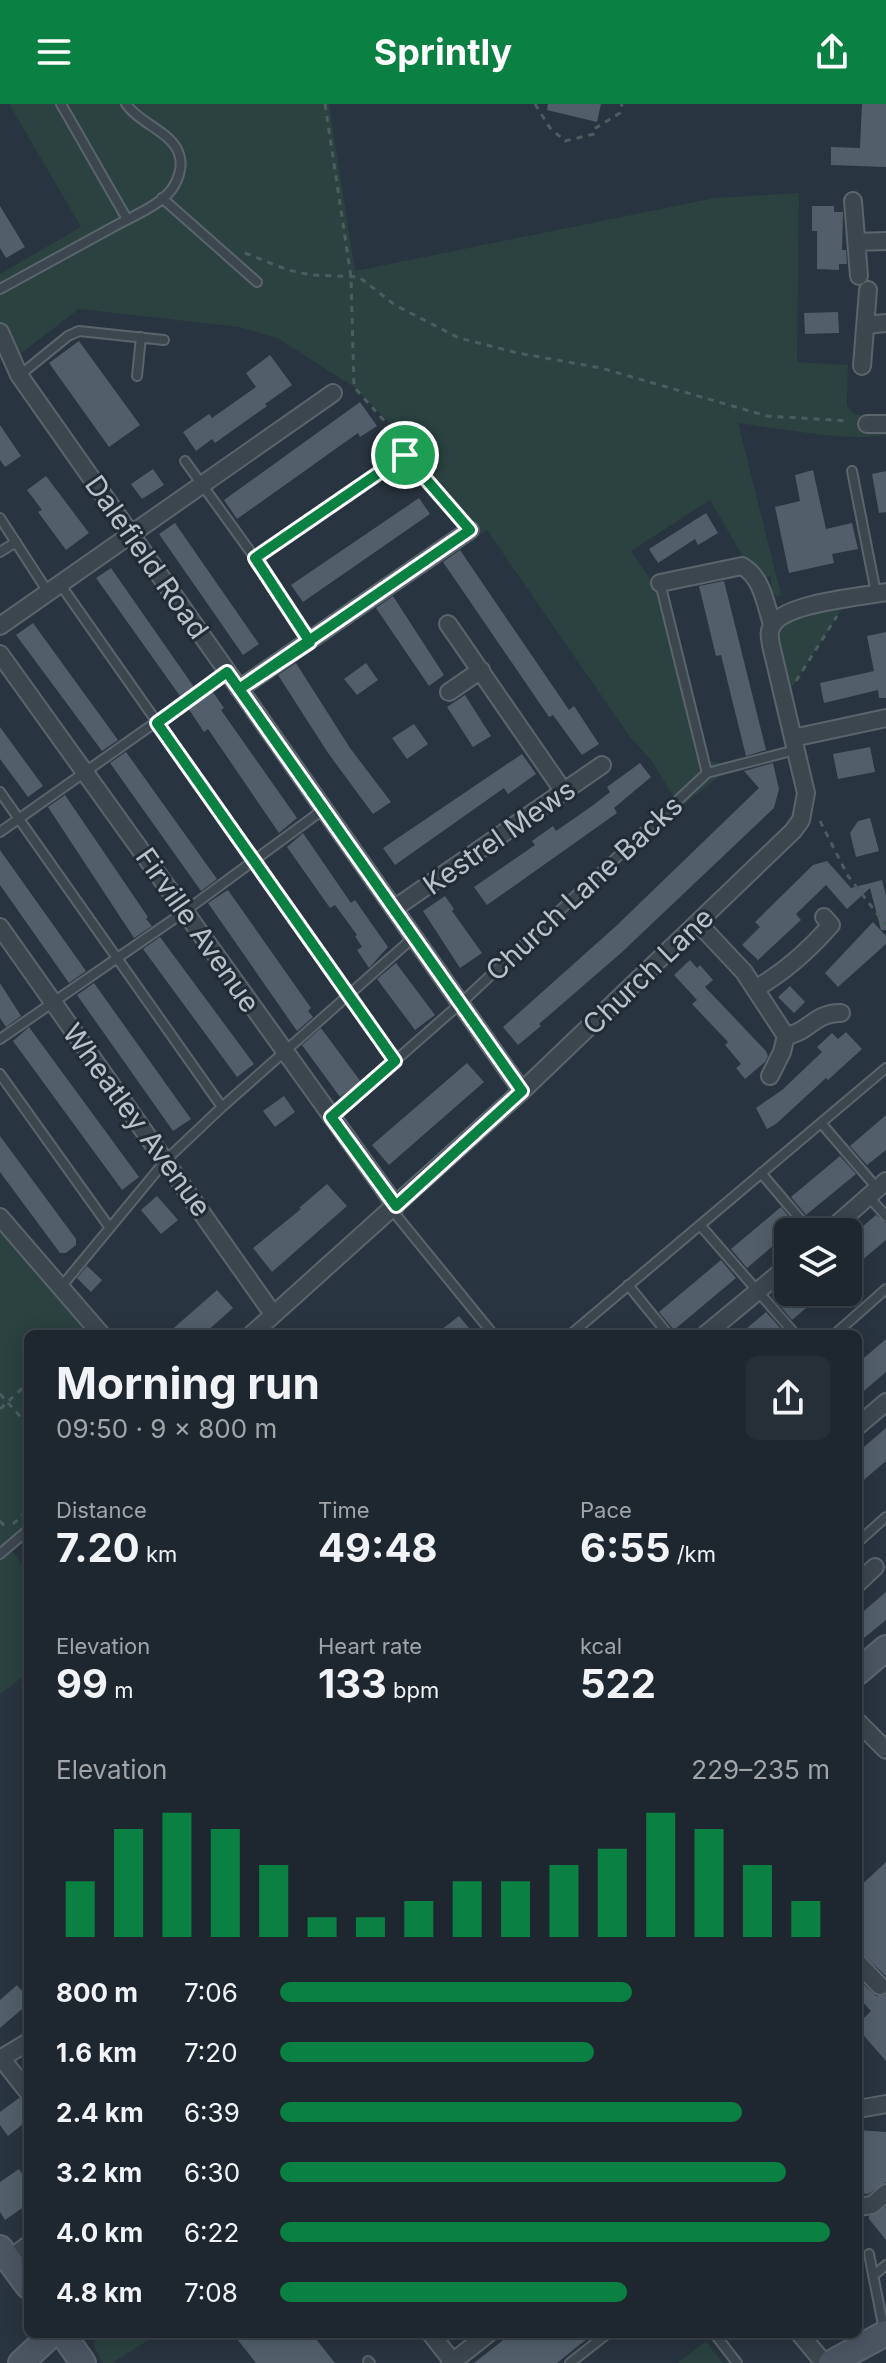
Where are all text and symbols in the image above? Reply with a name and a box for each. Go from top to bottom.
icon: menu [32,30,76,74]
text: Sprintly [374,30,512,74]
icon: share [810,30,854,74]
pin [371,421,439,489]
icon: arrive [383,433,427,477]
street label: Dalefield Road [78,469,216,645]
street label: Kestrel Mews [416,772,582,902]
street label: Church Lane Backs [479,788,689,988]
street label: Firville Avenue [129,841,267,1019]
street label: Church Lane [576,900,720,1042]
street label: Wheatley Avenue [56,1017,218,1223]
map controls [774,1218,862,1306]
button: layers [774,1218,862,1306]
text: Morning run [56,1356,320,1410]
button: share [746,1356,830,1440]
text: 09:50 · 9 × 800 m [56,1413,277,1444]
text: Distance [56,1497,147,1523]
text: Time [318,1497,370,1523]
text: Pace [580,1497,632,1523]
text: 7.20 [56,1523,140,1572]
text: 49:48 [318,1523,437,1572]
text: 6:55 [580,1523,670,1572]
text: km [140,1541,177,1567]
text: /km [670,1541,716,1567]
text: Elevation [56,1633,150,1659]
text: Heart rate [318,1633,422,1659]
text: kcal [580,1633,622,1659]
text: 99 [56,1659,108,1708]
text: 133 [318,1659,387,1708]
text: 522 [580,1659,656,1708]
text: m [108,1677,133,1703]
text: bpm [387,1677,439,1703]
text: Elevation [56,1754,167,1785]
text: 229–235 m [691,1754,830,1785]
text: 800 m [56,1977,138,2008]
text: 7:06 [184,1977,238,2008]
text: 1.6 km [56,2037,137,2068]
text: 7:20 [184,2037,238,2068]
text: 2.4 km [56,2097,144,2128]
text: 6:39 [184,2097,240,2128]
text: 3.2 km [56,2157,142,2188]
text: 6:30 [184,2157,240,2188]
text: 4.0 km [56,2217,143,2248]
text: 6:22 [184,2217,239,2248]
text: 4.8 km [56,2277,143,2308]
text: 7:08 [184,2277,238,2308]

